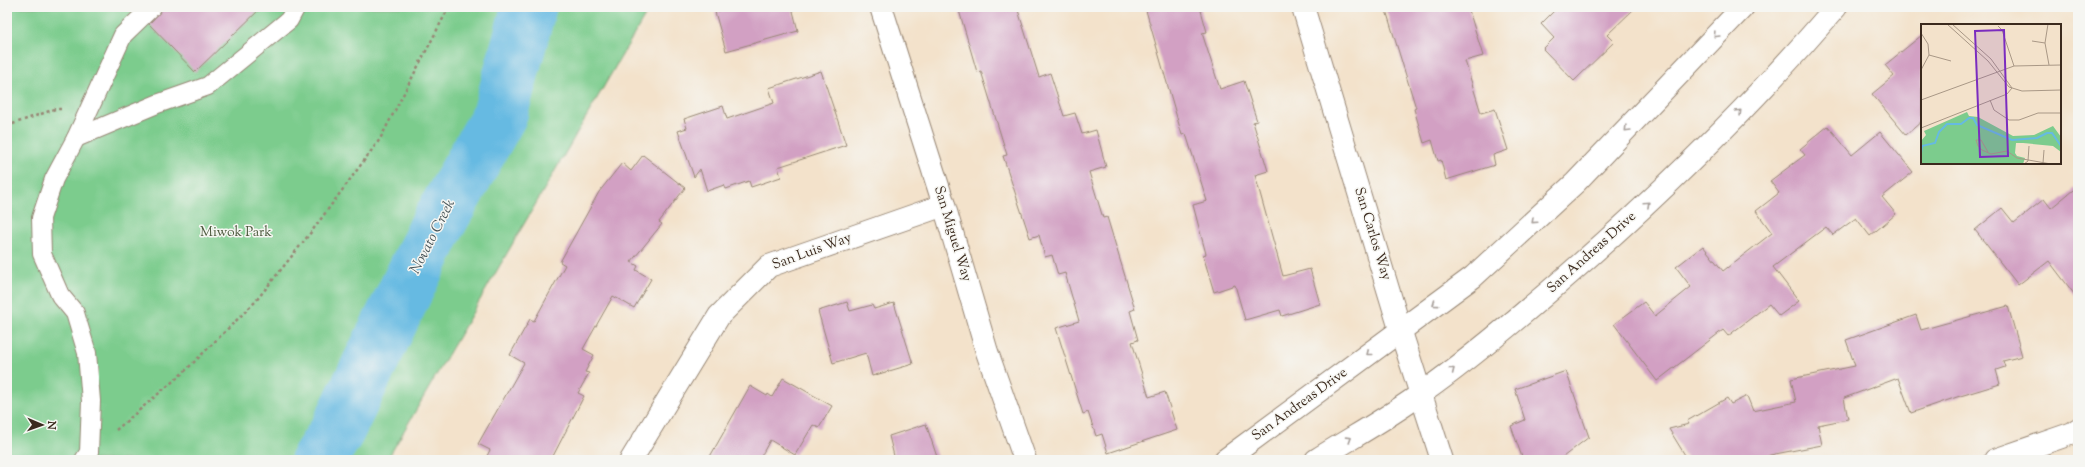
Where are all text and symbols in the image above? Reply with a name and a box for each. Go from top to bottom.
inset map [1921,24,2061,164]
one-way arrow [1713,30,1721,38]
one-way arrow [1734,109,1742,117]
one-way arrow [1624,124,1631,132]
street label: San Miguel Way [928,184,976,284]
street label: San Carlos Way [1348,185,1396,283]
water label: Novato Creek [405,196,461,278]
one-way arrow [1642,201,1650,209]
street label: San Andreas Drive [1543,208,1641,298]
one-way arrow [1531,216,1539,223]
park label: Miwok Park [200,223,272,243]
street label: San Luis Way [770,228,854,276]
one-way arrow [1432,299,1439,306]
one-way arrow [1367,348,1374,355]
street label: San Andreas Drive [1248,363,1352,447]
one-way arrow [1448,367,1455,374]
north arrow [22,405,62,445]
text: N [43,420,59,430]
one-way arrow [1345,437,1352,444]

